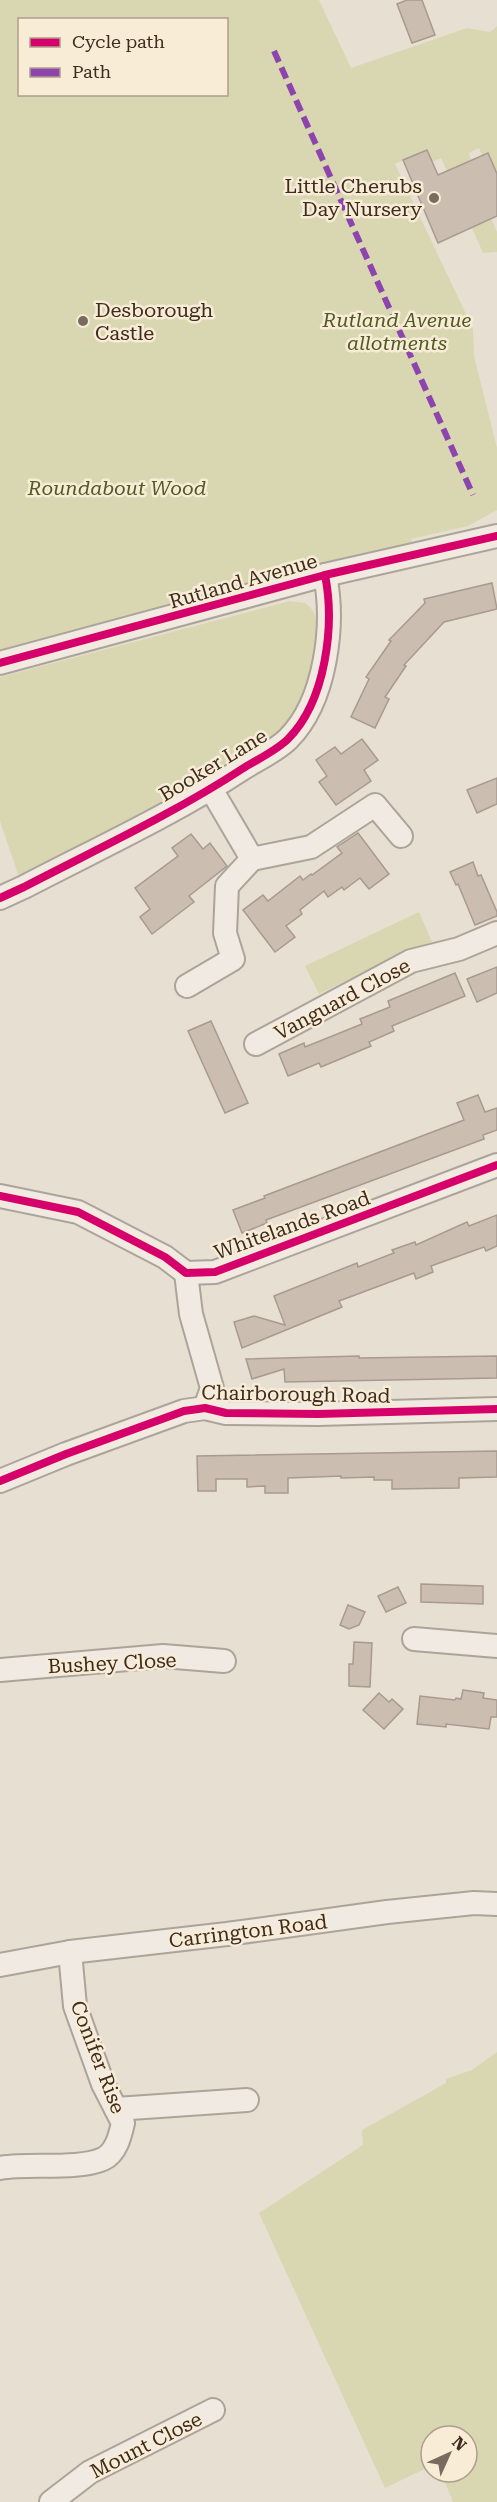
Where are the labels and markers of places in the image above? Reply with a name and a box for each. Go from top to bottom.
place label: Little Cherubs Day Nursery [285,174,422,221]
marker: Little Cherubs Day Nursery [427,191,441,205]
place label: Desborough Castle [95,298,213,345]
marker: Desborough Castle [76,314,90,328]

